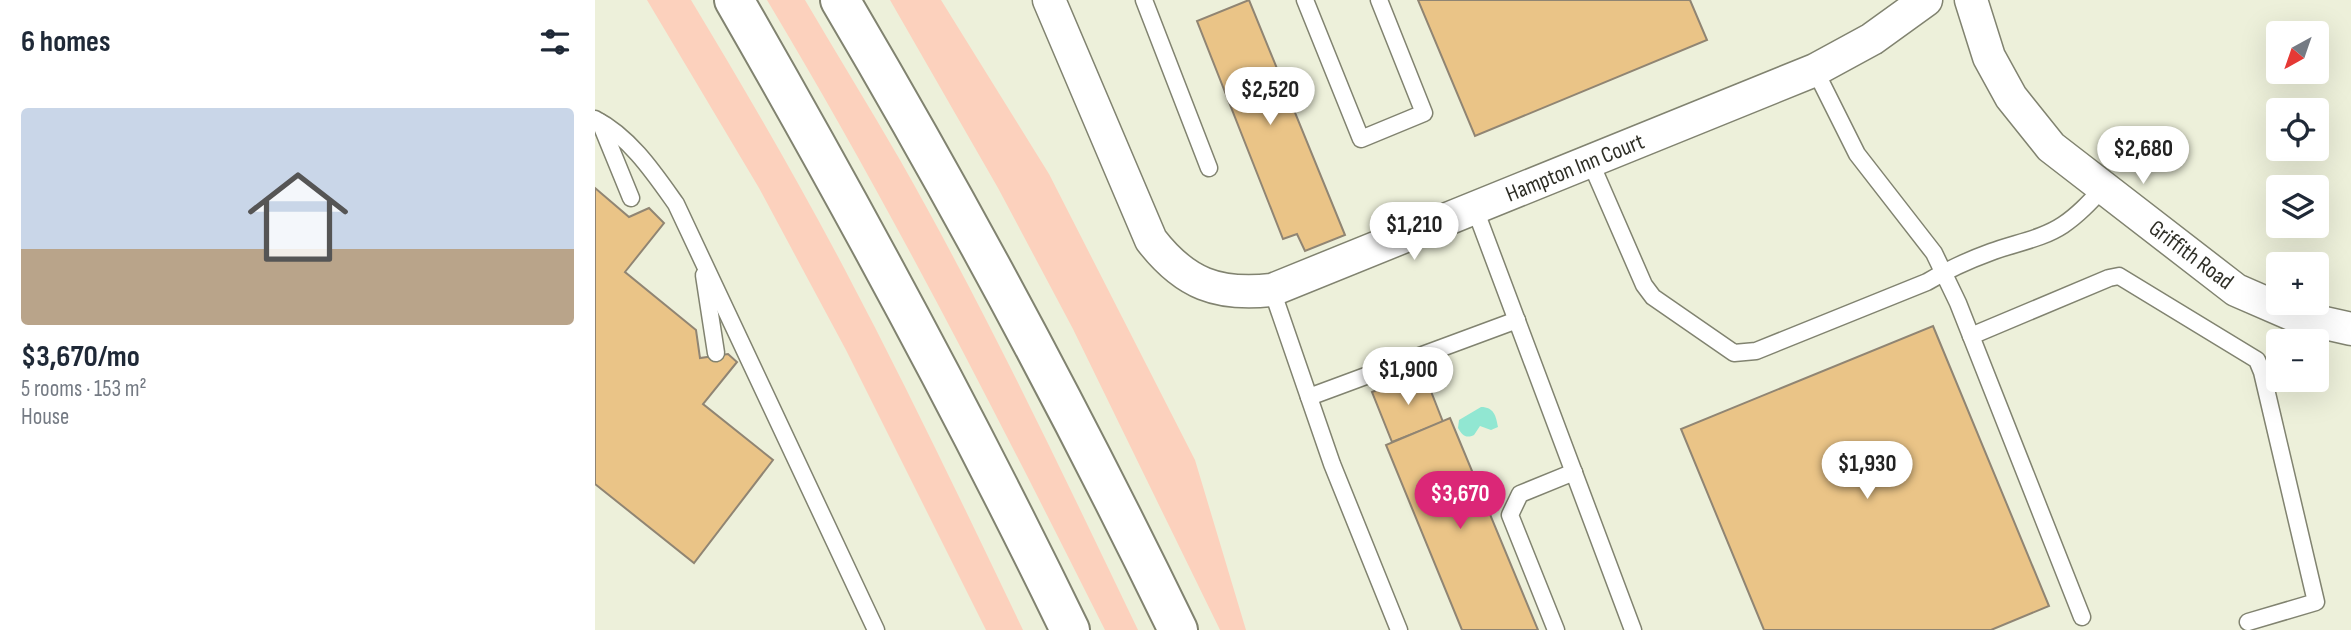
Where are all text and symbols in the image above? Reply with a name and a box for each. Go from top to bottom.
north arrow [2266,21,2329,84]
map controls [2266,21,2329,392]
icon: filters [536,23,574,61]
text: 6 homes [21,24,110,60]
pin: $2,520 [1213,68,1327,127]
text: $2,520 [1241,76,1299,104]
button: locate [2266,98,2329,161]
pin: $2,680 [2086,127,2200,186]
street label: Hampton Inn Court [1502,128,1648,208]
text: $2,680 [2113,135,2173,163]
icon: home [235,154,361,280]
button: layers [2266,175,2329,238]
pin: $1,210 [1357,202,1471,262]
text: $1,210 [1386,211,1442,239]
street label: Griffith Road [2143,214,2239,296]
button: + [2266,252,2329,315]
button: − [2266,329,2329,392]
text: $3,670/mo [21,339,140,375]
pin: $1,900 [1351,348,1465,407]
text: $1,900 [1378,356,1438,384]
text: 5 rooms · 153 m² [21,375,147,403]
text: House [21,403,69,431]
pin: $1,930 [1810,442,1924,501]
text: $1,930 [1838,450,1896,478]
pin: $3,670 [1403,472,1517,531]
text: $3,670 [1431,480,1489,508]

